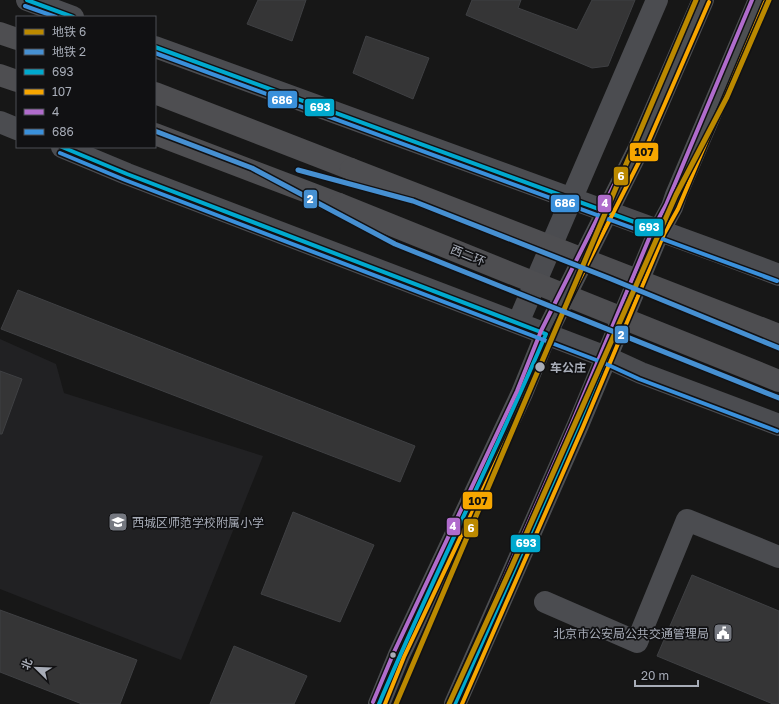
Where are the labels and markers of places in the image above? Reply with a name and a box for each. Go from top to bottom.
marker: 车公庄 [533,360,547,374]
place label: 车公庄 [550,360,586,375]
school or university icon: 西城区师范学校附属小学 [107,511,129,533]
place label: 西城区师范学校附属小学 [132,515,264,530]
public building icon: 北京市公安局公共交通管理局 [712,622,734,644]
place label: 北京市公安局公共交通管理局 [553,626,709,641]
unlabelled marker [388,650,398,660]

